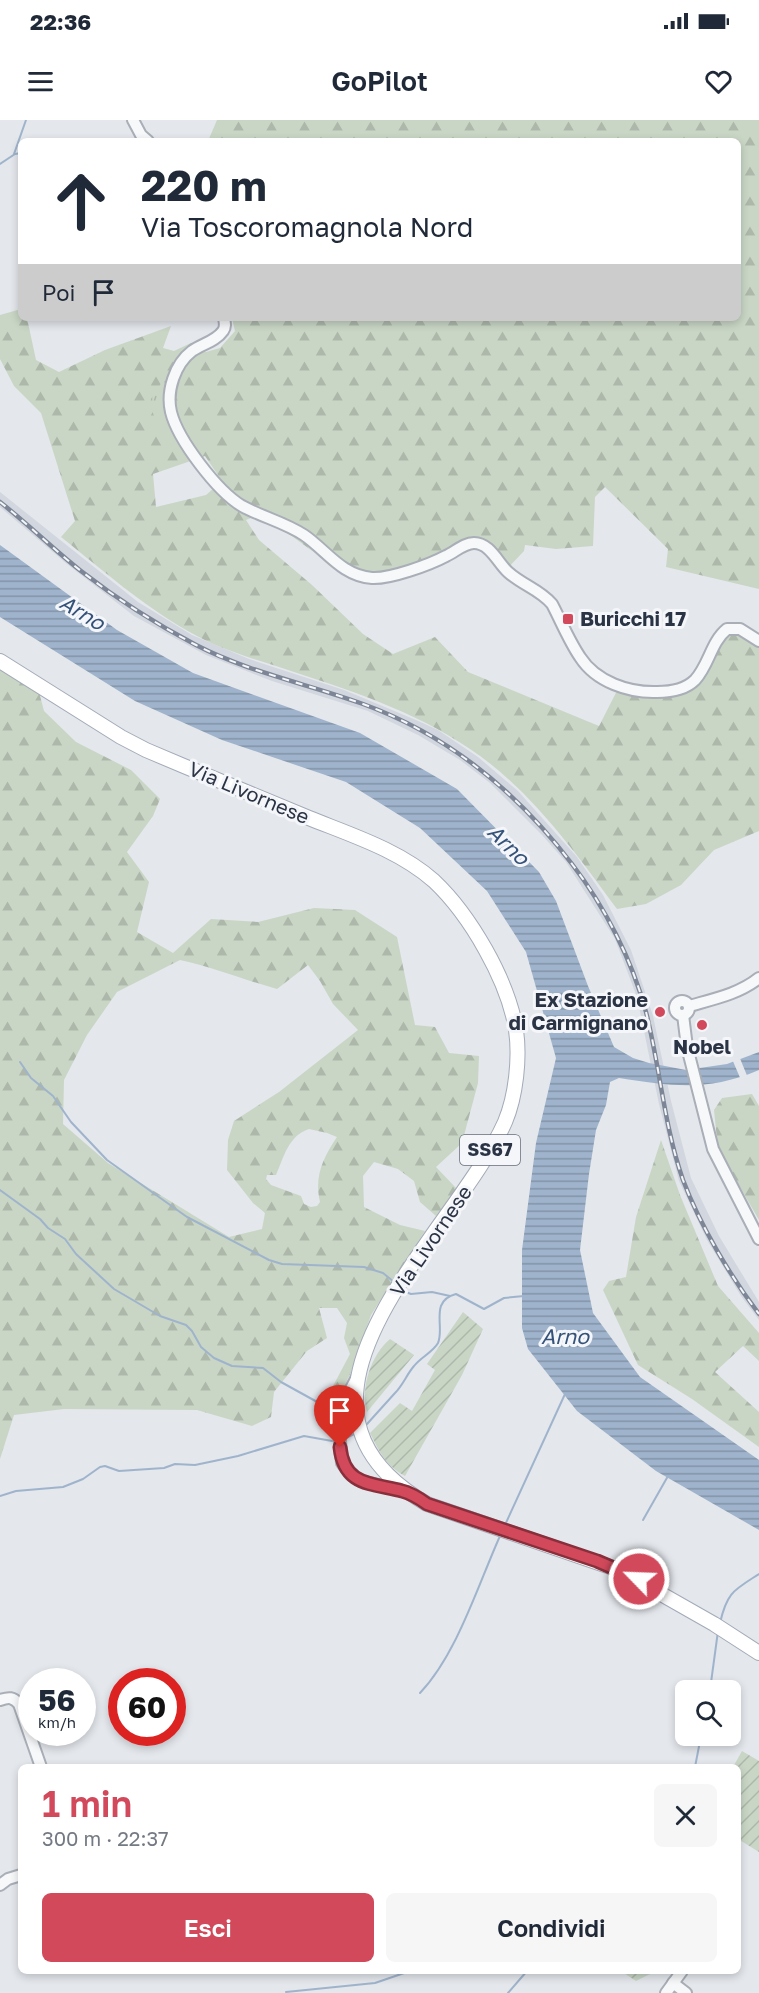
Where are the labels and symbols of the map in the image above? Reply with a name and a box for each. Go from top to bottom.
water label: Arno [55,589,111,636]
place label: Buricchi 17 [580,606,686,630]
marker: Buricchi 17 [561,612,575,626]
street label: Via Livornese [186,756,313,828]
water label: Arno [482,818,536,871]
place label: Ex Stazione di Carmignano [509,987,648,1034]
marker: Ex Stazione di Carmignano [653,1005,667,1019]
marker: Nobel [695,1018,709,1032]
place label: Nobel [673,1034,731,1058]
road number: SS67 [460,1135,520,1165]
street label: Via Livornese [384,1180,476,1300]
water label: Arno [541,1323,590,1349]
pin [314,1385,365,1447]
position arrow [607,1547,671,1611]
speed limit sign: 60 [108,1668,186,1746]

